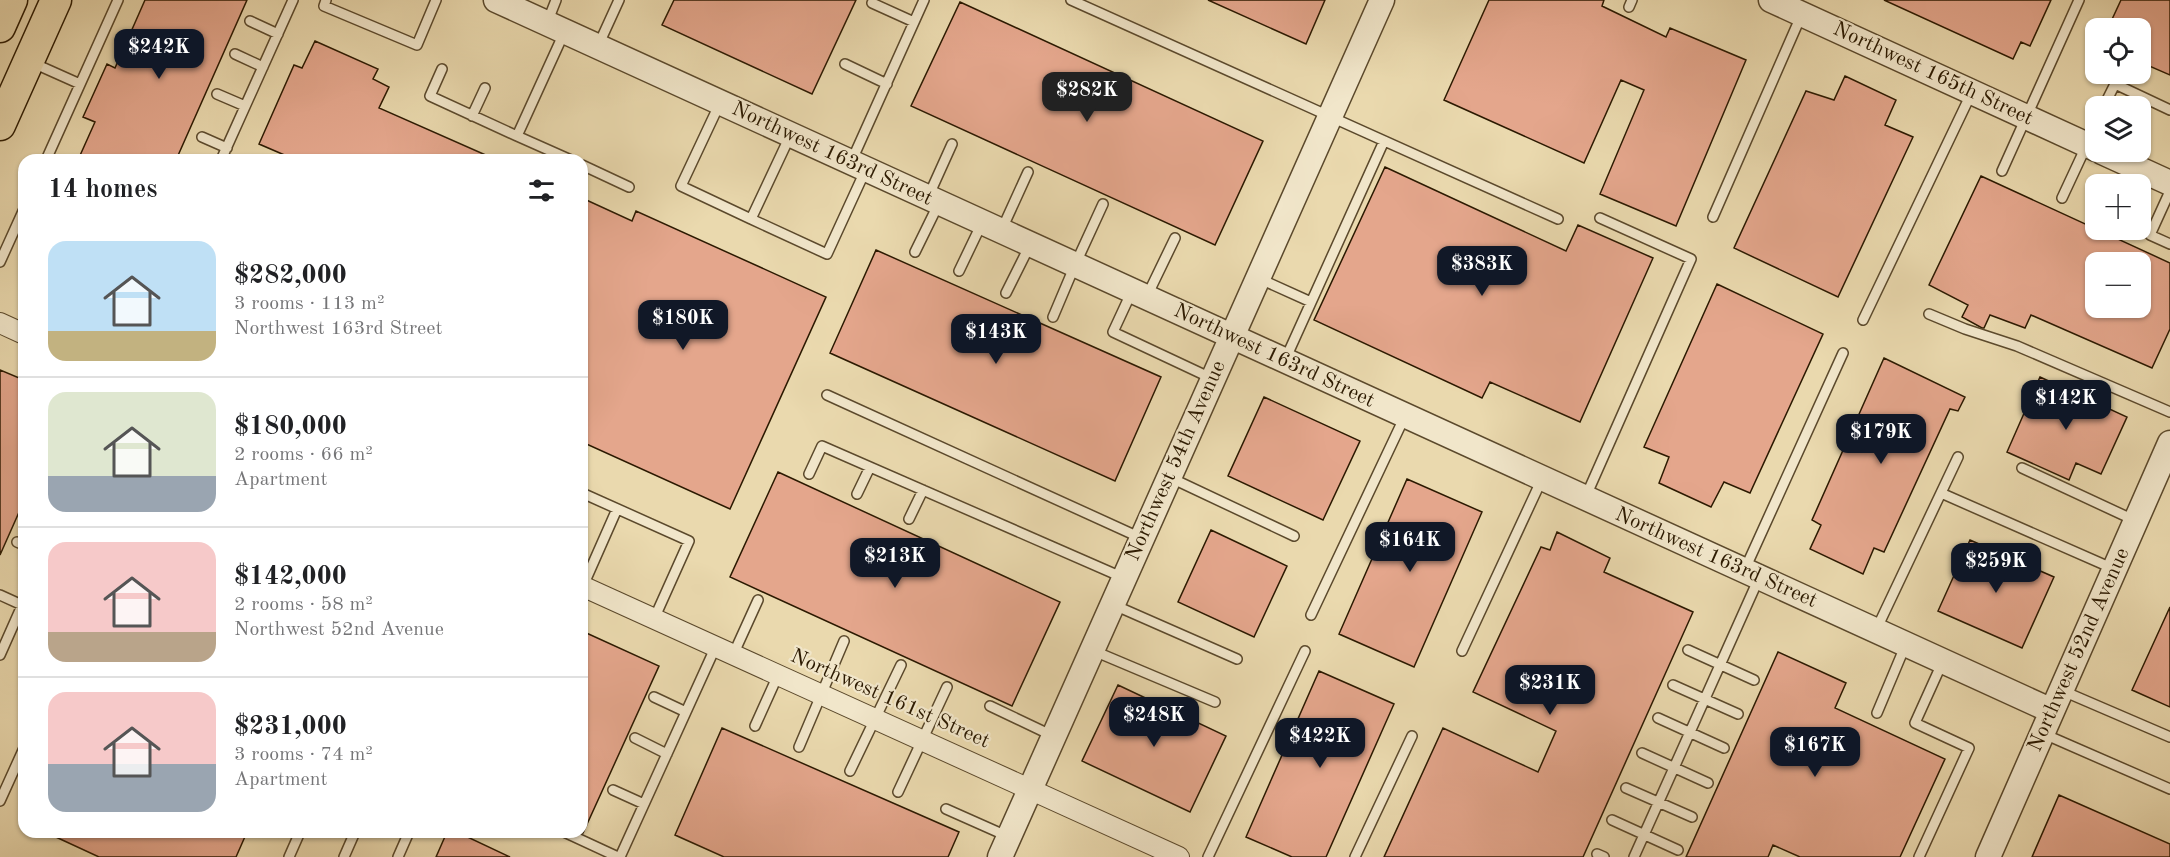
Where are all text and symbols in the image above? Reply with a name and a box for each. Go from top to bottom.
street label: Northwest 165th Street [1830,18,2036,130]
map controls [2085,18,2151,318]
button: locate [2085,18,2151,84]
pin: $242K [117,29,201,80]
text: $242K [128,38,190,58]
pin: $282K [1045,72,1129,123]
text: $282K [1056,81,1118,101]
button: layers [2085,96,2151,162]
street label: Northwest 163rd Street [728,98,936,210]
icon: filters [525,174,558,207]
button: + [2085,174,2151,240]
text: 14 homes [48,177,157,203]
pin: $383K [1440,246,1524,297]
button: − [2085,252,2151,318]
text: $383K [1451,255,1513,275]
text: $282,000 [234,263,347,289]
icon: home [96,265,168,337]
text: 3 rooms · 113 m² [234,294,384,314]
pin: $180K [641,300,725,351]
street label: Northwest 163rd Street [1170,300,1378,412]
text: $180K [652,309,714,329]
pin: $143K [954,314,1038,365]
text: Northwest 163rd Street [234,319,442,339]
text: $143K [965,323,1027,343]
street label: Northwest 54th Avenue [1122,358,1230,564]
pin: $142K [2024,380,2108,431]
text: $142K [2035,389,2097,409]
text: $180,000 [234,414,347,440]
pin: $179K [1839,414,1923,465]
icon: home [96,416,168,488]
text: $179K [1850,423,1912,443]
text: 2 rooms · 66 m² [234,445,373,465]
text: Apartment [234,470,328,490]
street label: Northwest 163rd Street [1612,504,1820,612]
pin: $164K [1368,522,1452,573]
text: $164K [1379,531,1441,551]
pin: $213K [853,538,937,589]
pin: $259K [1954,543,2038,594]
street label: Northwest 52nd Avenue [2025,545,2133,755]
text: $213K [864,547,926,567]
text: $259K [1965,552,2027,572]
text: $142,000 [234,564,347,590]
icon: home [96,566,168,638]
text: 2 rooms · 58 m² [234,595,373,615]
text: Northwest 52nd Avenue [234,620,444,640]
street label: Northwest 161st Street [787,646,993,752]
pin: $231K [1508,665,1592,716]
text: $231K [1519,674,1581,694]
pin: $248K [1112,697,1196,748]
text: $248K [1123,706,1185,726]
text: $231,000 [234,714,347,740]
icon: home [96,716,168,788]
pin: $422K [1278,718,1362,769]
text: $422K [1289,727,1351,747]
pin: $167K [1773,727,1857,778]
text: $167K [1784,736,1846,756]
text: 3 rooms · 74 m² [234,745,373,765]
text: Apartment [234,770,328,790]

